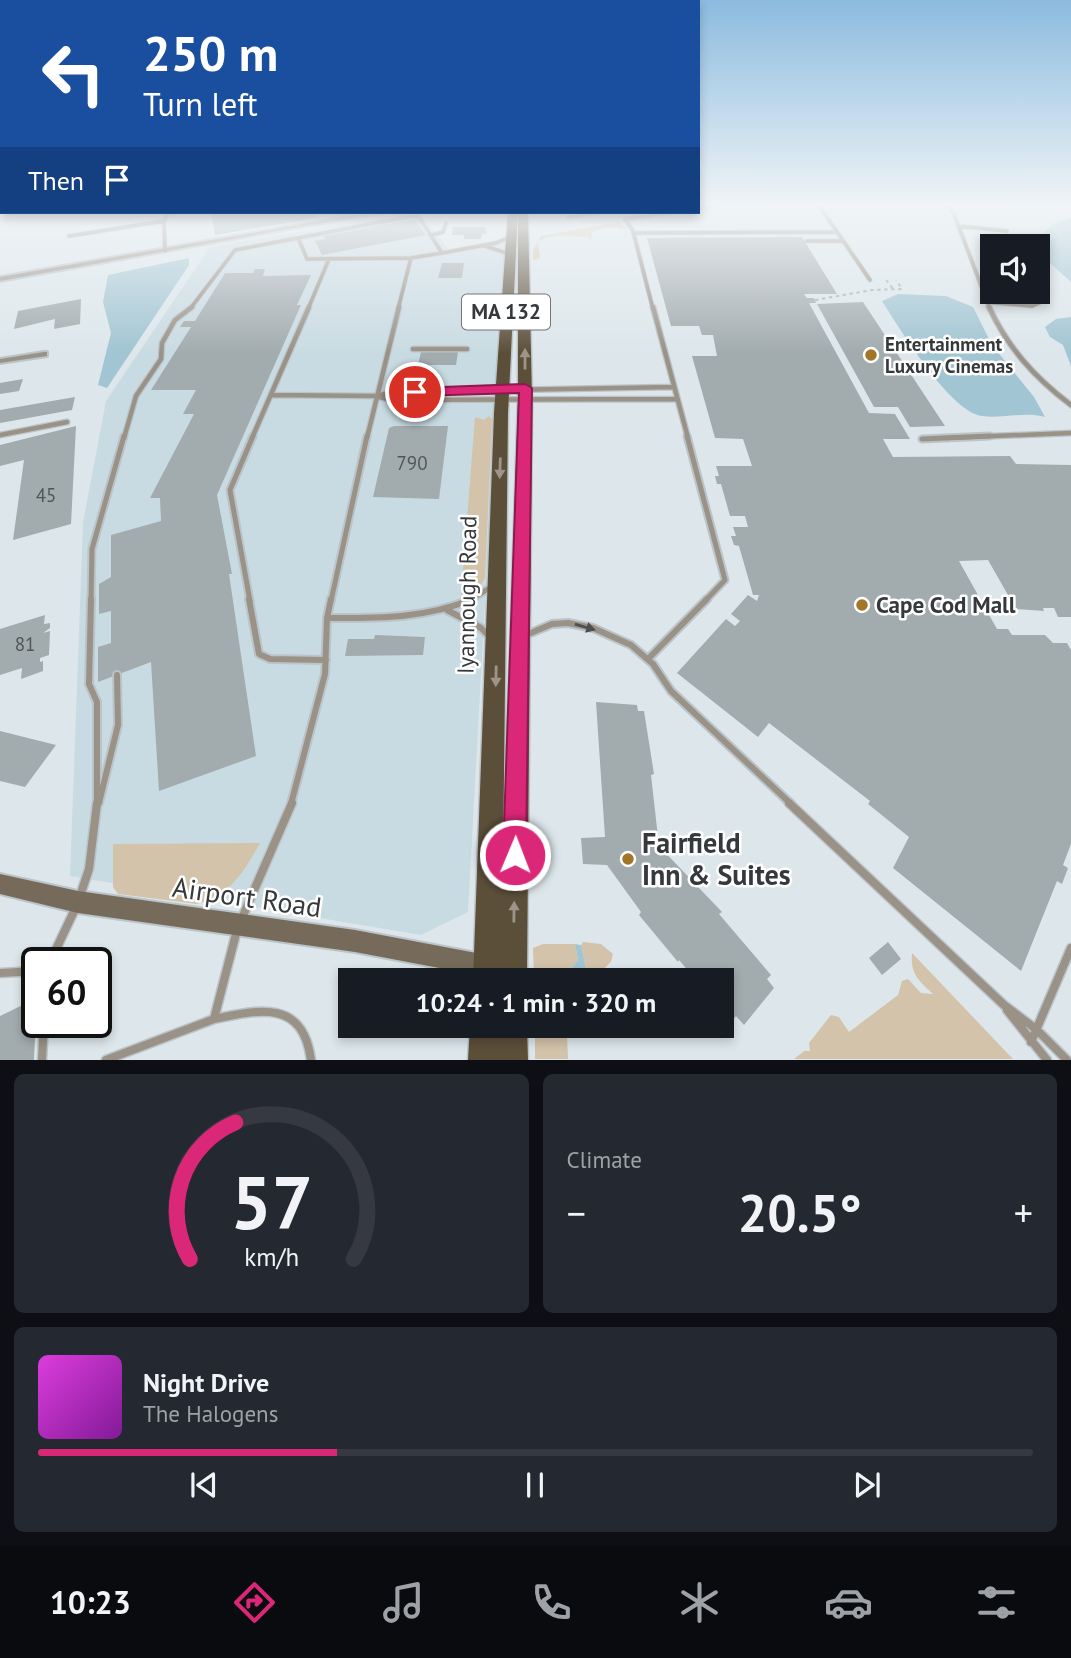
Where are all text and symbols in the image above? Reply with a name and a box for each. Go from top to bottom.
text: 250 m [143,21,278,85]
icon: left [28,28,119,119]
text: Turn left [143,83,258,125]
icon: arrive [98,161,136,199]
text: Then [28,164,84,197]
map controls [980,234,1050,304]
button: sound [980,234,1050,304]
road number: MA 132 [462,294,550,330]
place label: Entertainment Luxury Cinemas [885,332,1013,378]
marker: Entertainment Luxury Cinemas [863,347,879,363]
one-way arrow [519,348,531,370]
pin [385,362,445,422]
icon: arrive [396,373,434,411]
house number: 790 [396,451,428,475]
one-way arrow [494,457,505,479]
house number: 45 [36,483,56,507]
street label: Iyannough Road [451,516,482,674]
place label: Cape Cod Mall [876,590,1016,619]
marker: Cape Cod Mall [854,597,870,613]
one-way arrow [574,622,596,633]
house number: 81 [15,632,35,656]
one-way arrow [490,665,502,687]
position arrow [478,818,552,892]
place label: Fairfield Inn & Suites [642,824,791,893]
marker: Fairfield Inn & Suites [620,851,636,867]
street label: Airport Road [170,868,324,925]
one-way arrow [508,901,520,923]
speed limit sign: 60 [21,947,112,1038]
text: 10:24 · 1 min · 320 m [416,986,656,1019]
text: Climate [567,1145,642,1174]
text: 57 [230,1156,313,1250]
text: 20.5° [738,1179,862,1246]
text: − [567,1188,586,1237]
text: + [1014,1188,1033,1237]
text: km/h [244,1241,299,1273]
text: Night Drive [143,1366,269,1399]
text: The Halogens [143,1399,278,1428]
icon: previous [185,1466,223,1504]
icon: pause [516,1466,554,1504]
icon: next [848,1466,886,1504]
icon: directions [230,1578,279,1627]
icon: music [379,1578,428,1627]
icon: phone [527,1578,576,1627]
icon: climate [675,1578,724,1627]
icon: car [824,1578,873,1627]
icon: filters [972,1578,1021,1627]
text: 10:23 [50,1581,131,1623]

